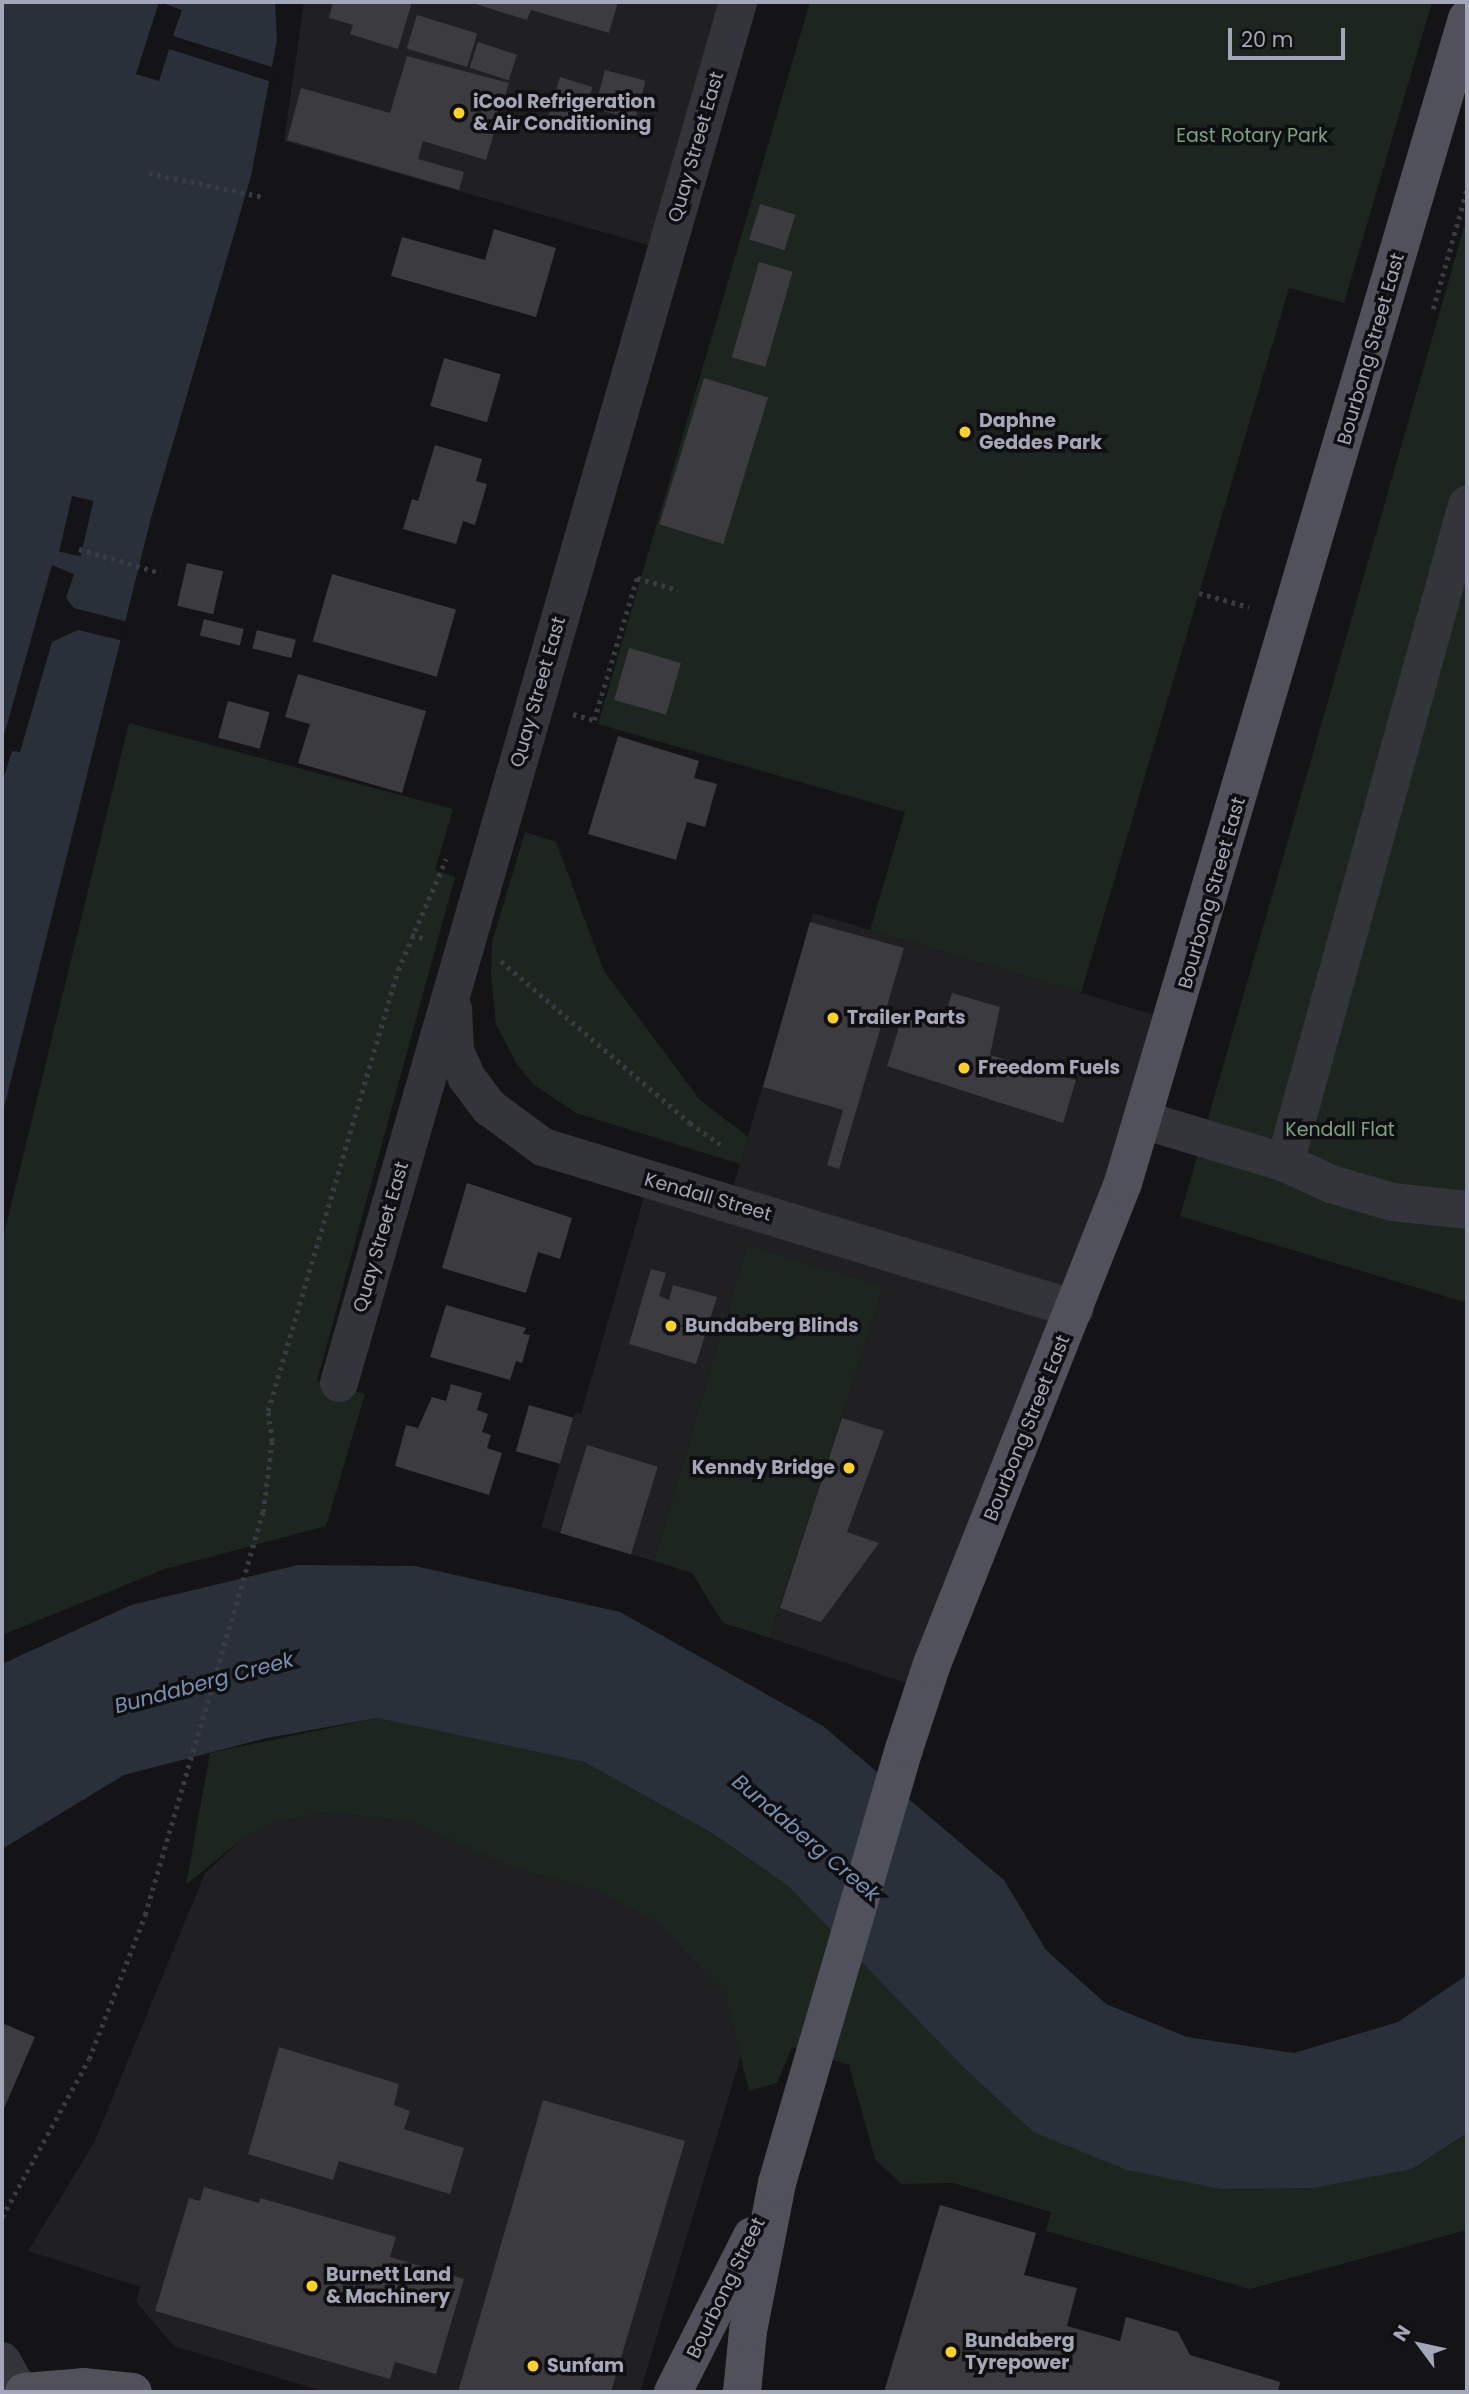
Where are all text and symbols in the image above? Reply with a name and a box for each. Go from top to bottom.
scale bar [1231,14,1348,58]
text: 20 m [1241,25,1294,54]
street label: Quay Street East [664,69,728,225]
place label: iCool Refrigeration & Air Conditioning [473,91,655,135]
marker: iCool Refrigeration & Air Conditioning [451,105,467,121]
park label: East Rotary Park [1176,125,1328,147]
street label: Bourbong Street East [1333,251,1409,447]
place label: Daphne Geddes Park [979,410,1102,454]
marker: Daphne Geddes Park [957,424,973,440]
street label: Quay Street East [506,614,570,770]
street label: Bourbong Street East [1174,795,1250,991]
place label: Trailer Parts [847,1007,966,1029]
marker: Trailer Parts [825,1010,841,1026]
place label: Freedom Fuels [978,1057,1120,1079]
marker: Freedom Fuels [956,1060,972,1076]
park label: Kendall Flat [1285,1119,1395,1141]
street label: Quay Street East [349,1159,413,1315]
street label: Kendall Street [642,1168,774,1226]
place label: Bundaberg Blinds [685,1315,859,1337]
marker: Bundaberg Blinds [663,1318,679,1334]
street label: Bourbong Street East [979,1332,1075,1524]
place label: Kenndy Bridge [692,1457,835,1479]
marker: Kenndy Bridge [841,1460,857,1476]
water label: Bundaberg Creek [112,1647,296,1719]
water label: Bundaberg Creek [727,1769,885,1907]
street label: Bourbong Street [682,2214,770,2362]
place label: Burnett Land & Machinery [326,2264,451,2308]
marker: Burnett Land & Machinery [304,2278,320,2294]
north arrow [1385,2310,1455,2380]
text: N [1387,2320,1417,2347]
place label: Bundaberg Tyrepower [965,2330,1075,2374]
marker: Bundaberg Tyrepower [943,2344,959,2360]
place label: Sunfam [547,2355,624,2377]
marker: Sunfam [525,2358,541,2374]

